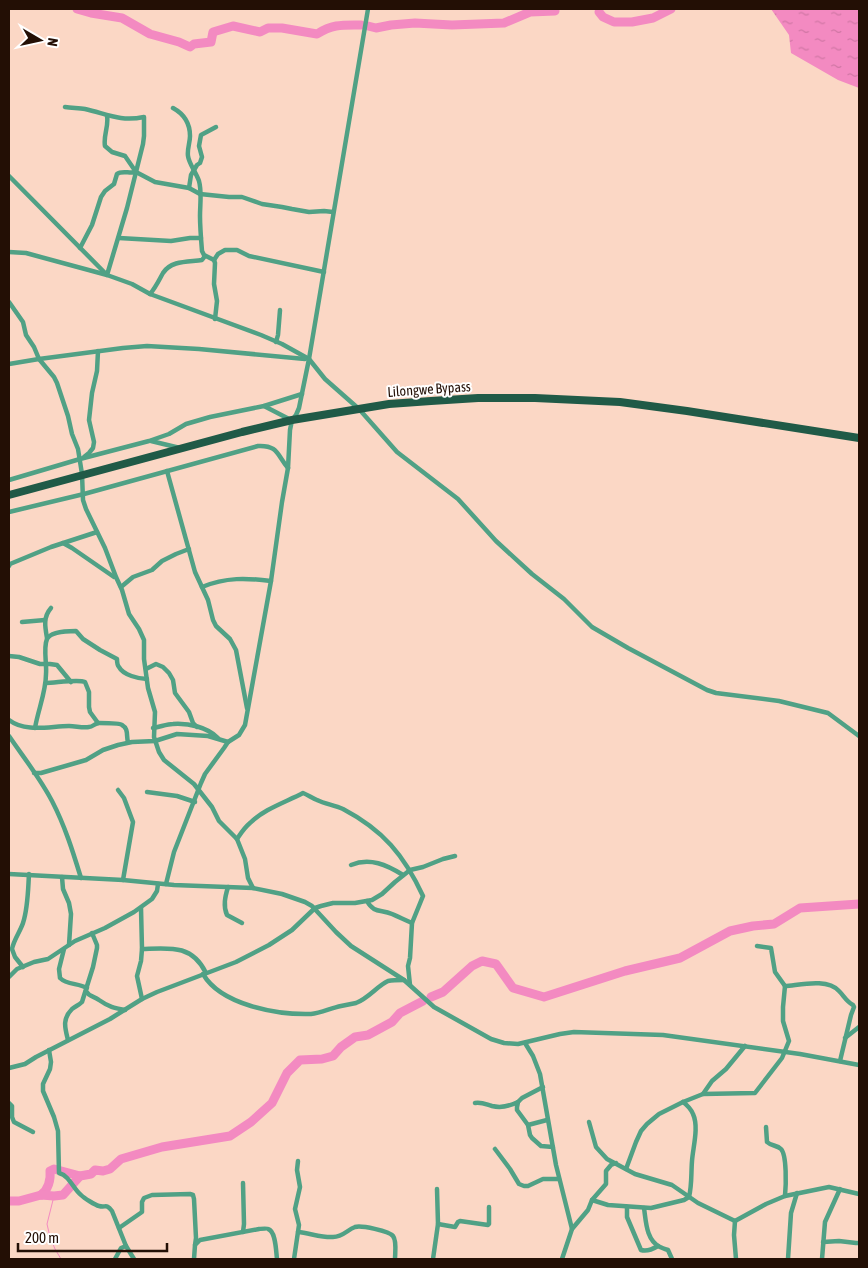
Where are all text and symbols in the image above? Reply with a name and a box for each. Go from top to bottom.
north arrow [15,15,65,65]
text: N [44,37,61,47]
street label: Lilongwe Bypass [387,378,471,400]
scale bar [18,1220,166,1252]
text: 200 m [25,1229,59,1246]

